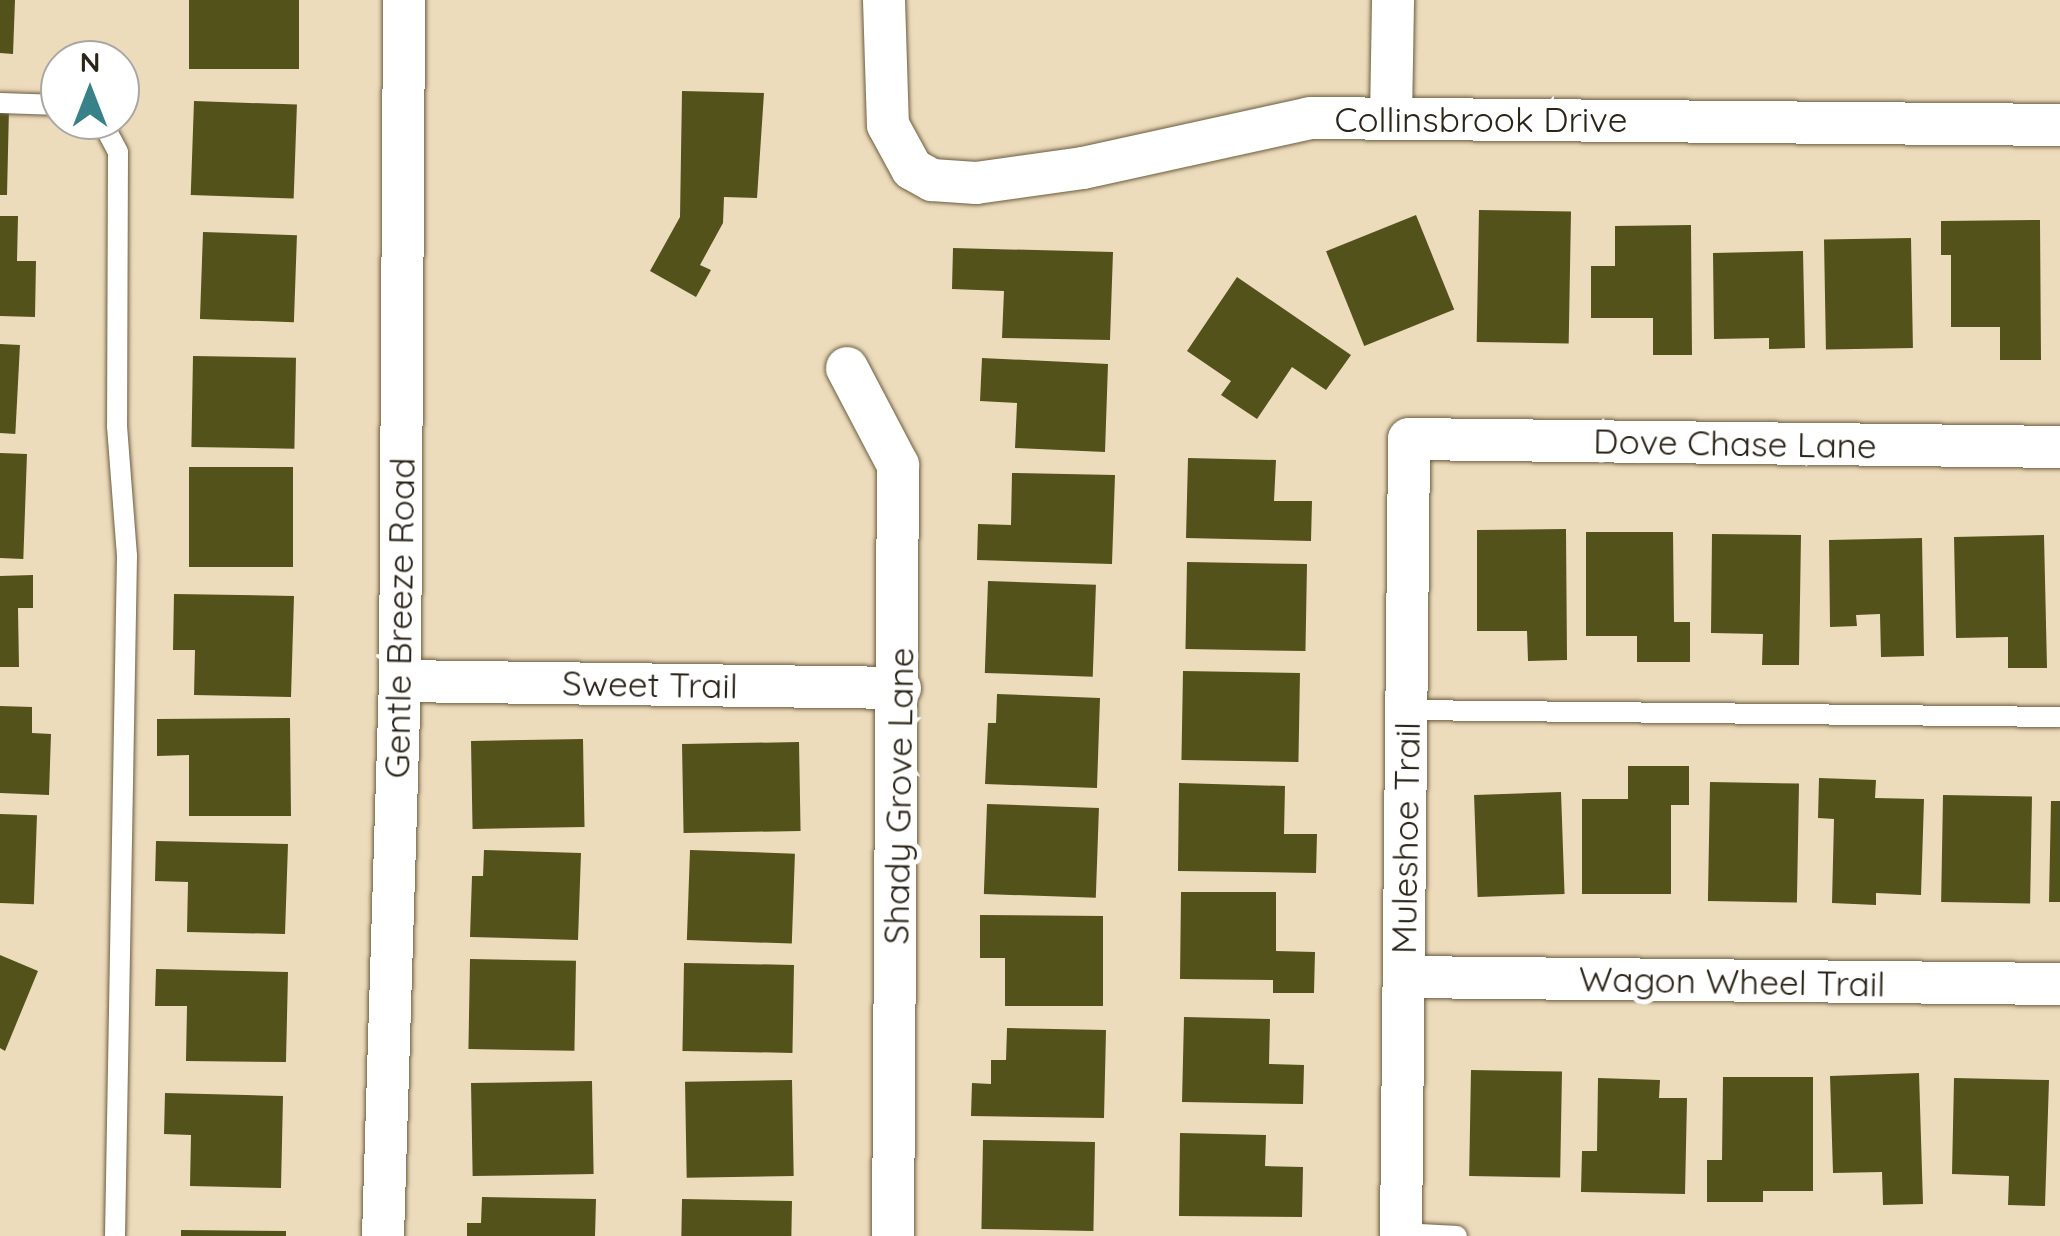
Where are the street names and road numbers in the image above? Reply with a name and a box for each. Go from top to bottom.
street label: Collinsbrook Drive [1335,98,1627,140]
street label: Dove Chase Lane [1593,420,1877,466]
street label: Gentle Breeze Road [375,457,423,779]
street label: Shady Grove Lane [874,647,922,945]
street label: Sweet Trail [562,661,738,707]
street label: Muleshoe Trail [1382,722,1428,954]
street label: Wagon Wheel Trail [1578,957,1886,1005]

